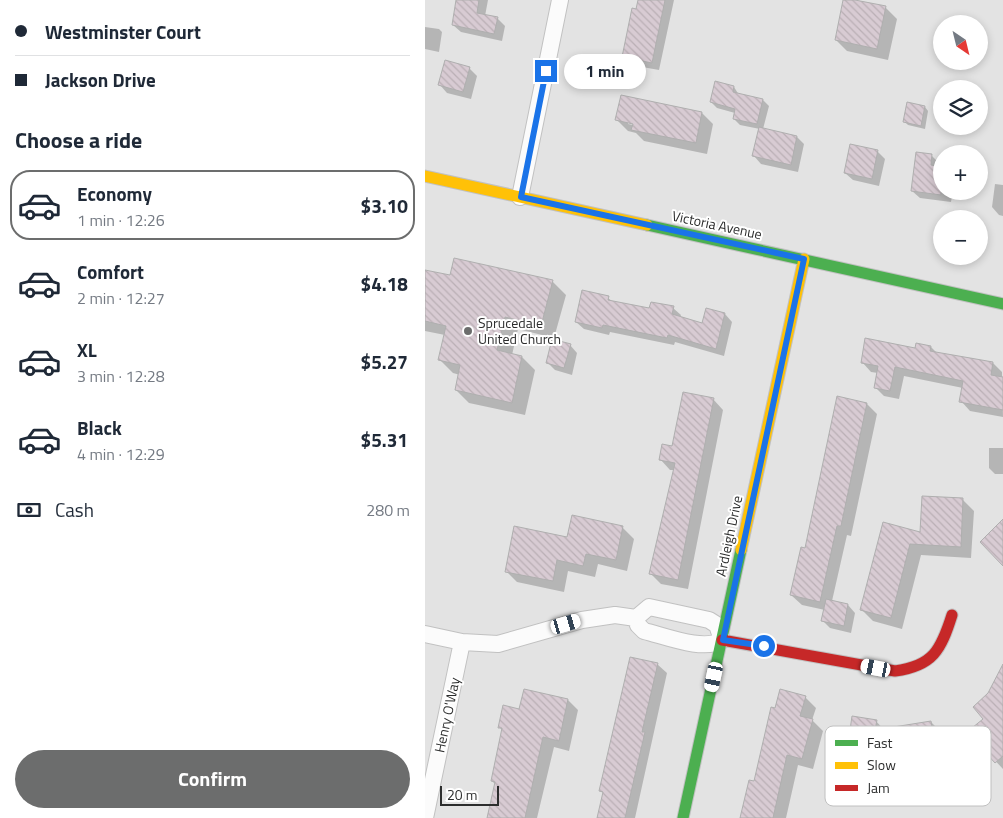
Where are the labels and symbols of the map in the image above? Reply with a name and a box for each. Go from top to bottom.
north arrow [933,15,987,70]
callout: 1 min [563,54,646,88]
route end [535,60,557,82]
street label: Victoria Avenue [670,205,764,244]
place label: Sprucedale United Church [478,312,561,349]
marker: Sprucedale United Church [462,325,474,337]
street label: Ardleigh Drive [710,494,747,578]
car [549,613,582,635]
route start [753,635,775,657]
car [859,658,892,678]
car [703,661,724,693]
street label: Henry O'Way [428,675,465,755]
legend [825,726,991,806]
text: Fast [867,732,892,753]
text: Slow [867,754,896,775]
text: Jam [867,777,890,798]
scale bar [440,783,499,806]

